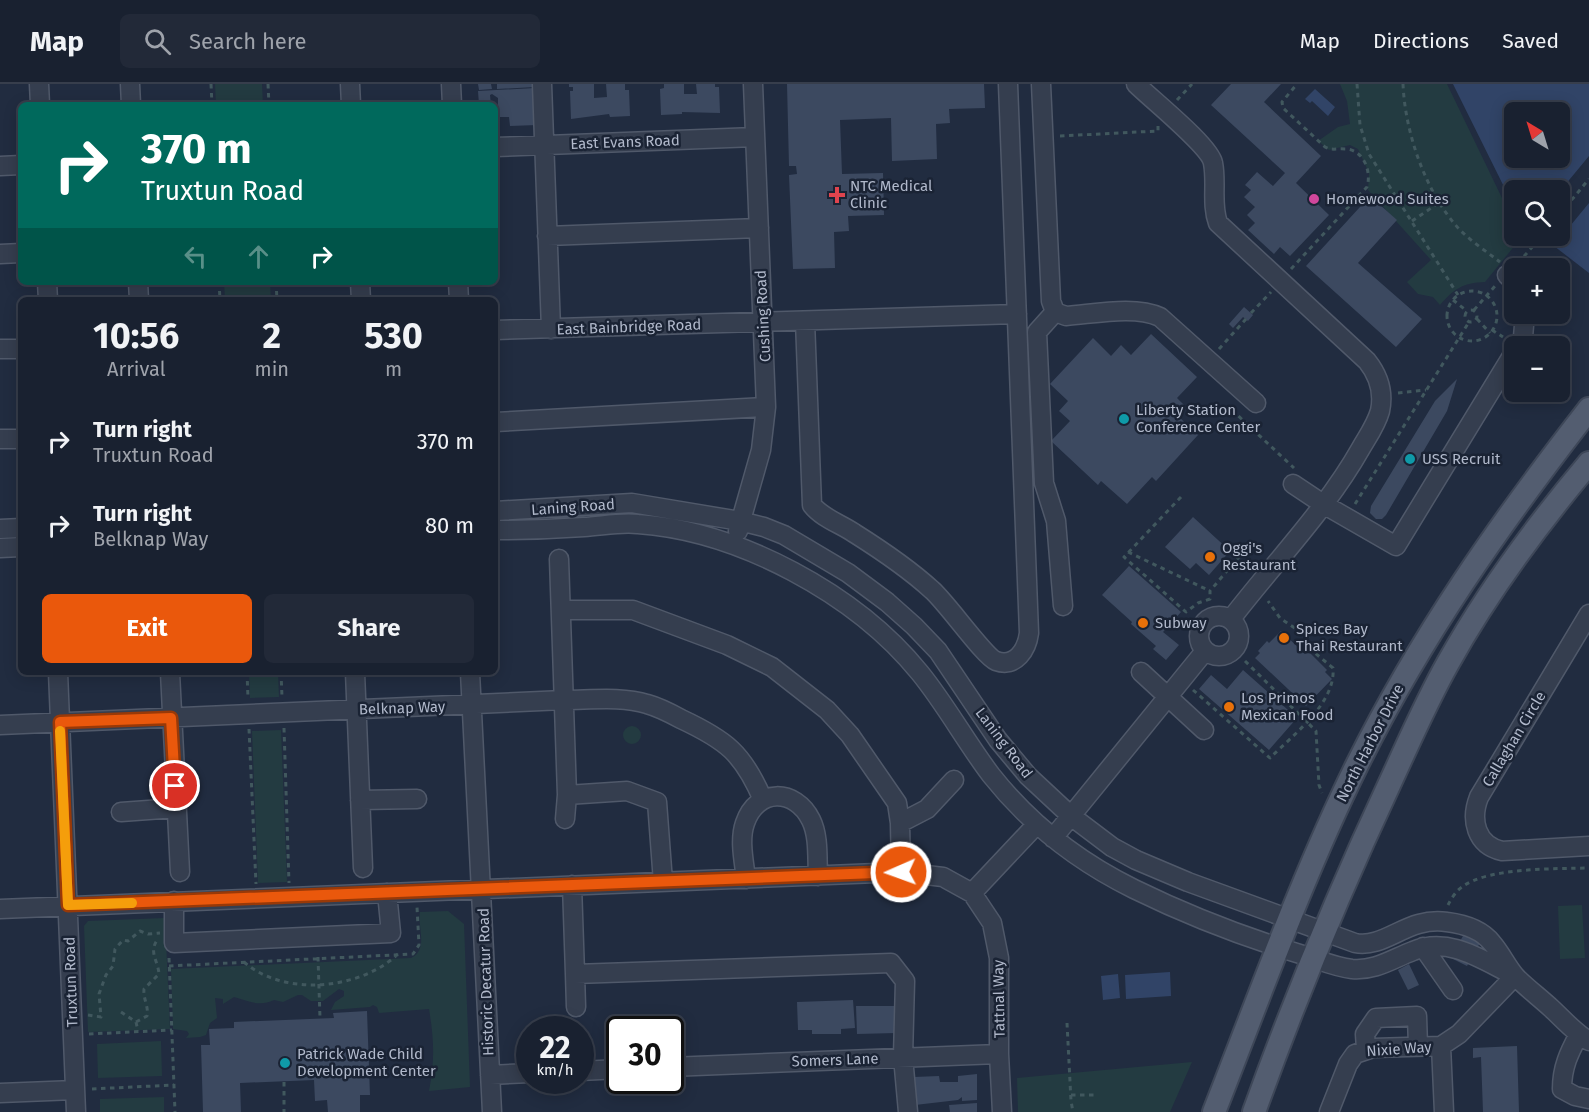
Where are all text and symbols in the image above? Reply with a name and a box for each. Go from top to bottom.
search box [120,14,540,68]
text: Map [30,25,84,58]
icon: search [141,25,174,58]
text: Search here [189,28,307,55]
text: Map [1300,28,1340,54]
text: Directions [1373,28,1469,54]
text: Saved [1502,28,1559,54]
north arrow [1504,102,1570,168]
map controls [1504,102,1570,402]
text: 370 m [141,124,252,174]
icon: right [42,126,120,204]
street label: East Evans Road [570,131,680,153]
text: Truxtun Road [141,175,304,207]
place label: NTC Medical Clinic [850,177,933,212]
button: search [1504,180,1570,246]
marker: NTC Medical Clinic [828,186,846,204]
place label: Homewood Suites [1326,190,1449,208]
marker: Homewood Suites [1307,192,1321,206]
icon: left [179,240,212,273]
icon: ahead [242,240,275,273]
icon: right [305,240,338,273]
button: + [1504,258,1570,324]
street label: Cushing Road [752,270,774,362]
text: 10:56 [93,314,179,358]
text: 2 [262,314,281,358]
text: 530 [364,314,423,358]
street label: East Bainbridge Road [556,315,702,339]
button: − [1504,336,1570,402]
text: Arrival [107,357,166,381]
text: min [255,357,289,381]
text: m [385,357,402,381]
place label: Liberty Station Conference Center [1136,401,1260,436]
marker: Liberty Station Conference Center [1117,412,1131,426]
text: Turn right [93,416,192,443]
icon: right [42,425,75,458]
text: 370 m [417,428,474,455]
text: Truxtun Road [93,443,214,467]
place label: USS Recruit [1422,450,1501,468]
marker: USS Recruit [1403,452,1417,466]
street label: Laning Road [531,495,615,519]
text: Turn right [93,500,192,527]
icon: right [42,509,75,542]
text: 80 m [425,512,474,539]
text: Belknap Way [93,527,208,551]
place label: Oggi's Restaurant [1222,539,1296,574]
marker: Oggi's Restaurant [1203,550,1217,564]
button: Exit [42,594,252,663]
button: Share [264,594,474,663]
place label: Subway [1155,614,1207,632]
marker: Subway [1136,616,1150,630]
place label: Spices Bay Thai Restaurant [1296,620,1403,655]
marker: Spices Bay Thai Restaurant [1277,631,1291,645]
street label: North Harbor Drive [1333,681,1407,805]
street label: Callaghan Circle [1478,688,1550,790]
place label: Los Primos Mexican Food [1241,689,1334,724]
street label: Belknap Way [358,697,446,719]
marker: Los Primos Mexican Food [1222,700,1236,714]
street label: Laning Road [972,704,1036,782]
pin [149,760,200,811]
icon: arrive [158,769,191,802]
position arrow [869,840,933,904]
street label: Historic Decatur Road [474,908,498,1056]
street label: Truxtun Road [60,936,82,1028]
street label: Tattnal Way [989,959,1009,1038]
speed limit sign: 30 [606,1016,684,1094]
text: 22 [539,1030,571,1066]
street label: Nixie Way [1366,1038,1433,1060]
place label: Patrick Wade Child Development Center [297,1045,436,1080]
street label: Somers Lane [791,1049,879,1071]
marker: Patrick Wade Child Development Center [278,1056,292,1070]
text: km/h [536,1061,574,1079]

